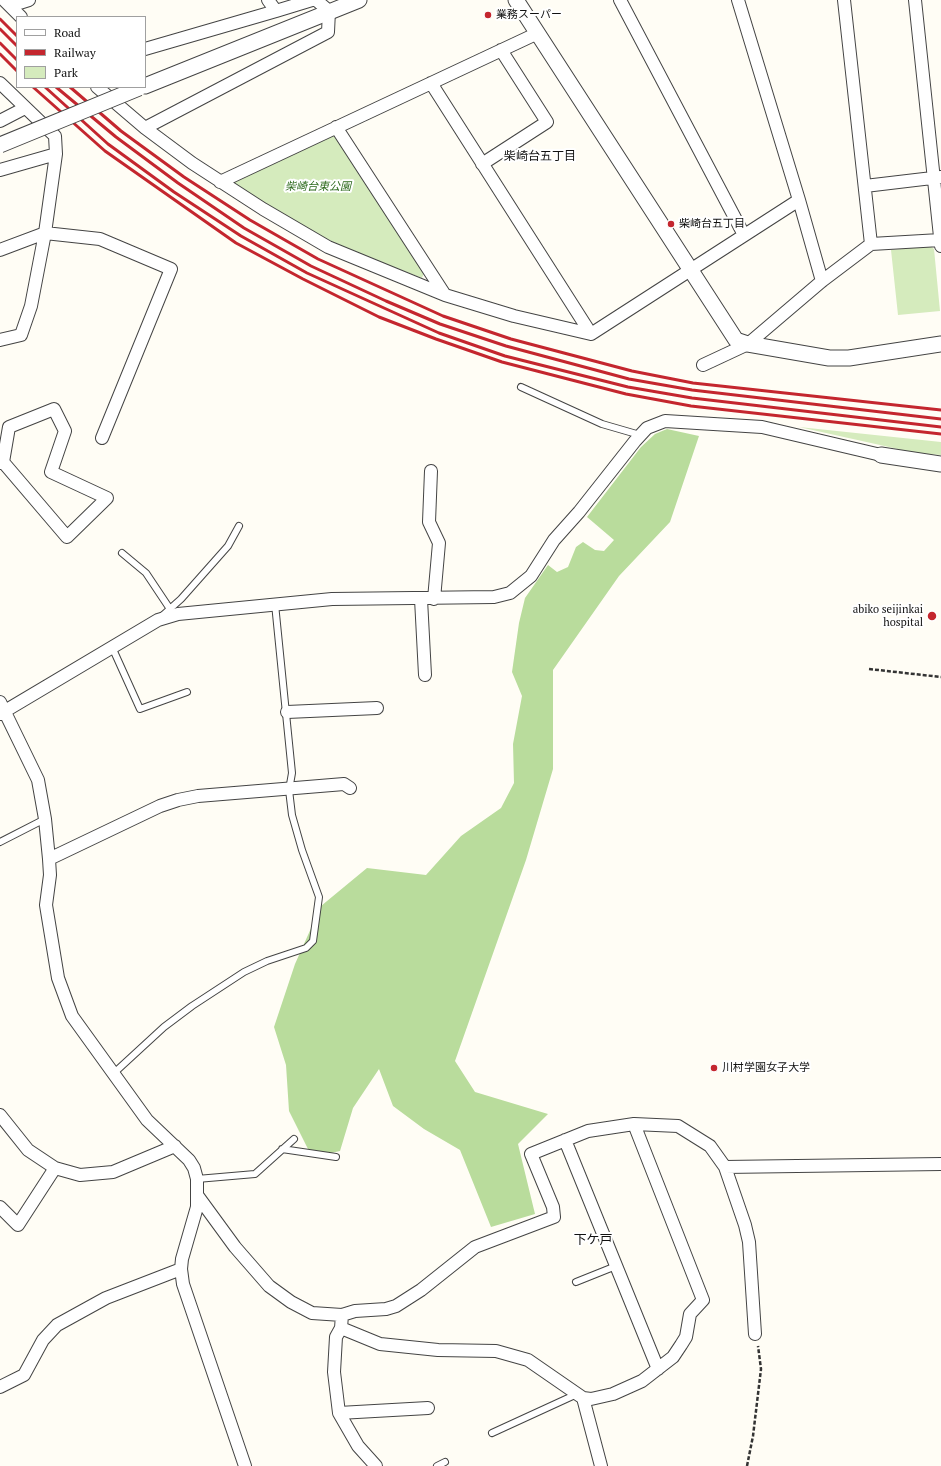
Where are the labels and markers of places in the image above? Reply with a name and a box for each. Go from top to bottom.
place label: 業務スーパー [496,8,562,22]
marker: 業務スーパー [483,10,493,20]
place label: 柴崎台五丁目 [679,217,745,231]
marker: 柴崎台五丁目 [666,219,676,229]
place label: abiko seijinkai hospital [853,603,923,629]
marker: abiko seijinkai hospital [926,610,938,622]
place label: 川村学園女子大学 [722,1061,810,1075]
marker: 川村学園女子大学 [709,1063,719,1073]

